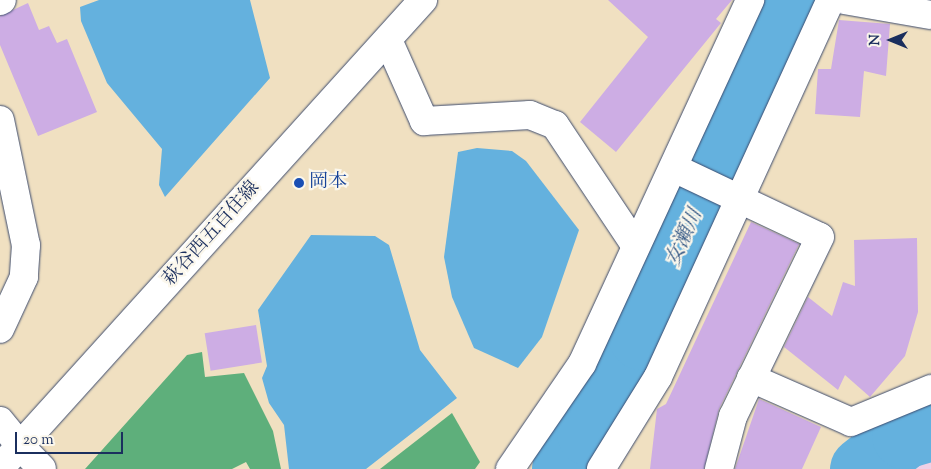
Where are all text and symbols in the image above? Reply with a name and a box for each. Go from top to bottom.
north arrow [866,15,916,65]
text: N [866,34,886,46]
place label: 岡本 [309,172,347,194]
street label: 萩谷西五百住線 [159,177,265,291]
marker: 岡本 [293,177,305,189]
water label: 女瀬川 [662,206,708,270]
scale bar [18,422,125,454]
text: 20 m [23,430,54,451]

